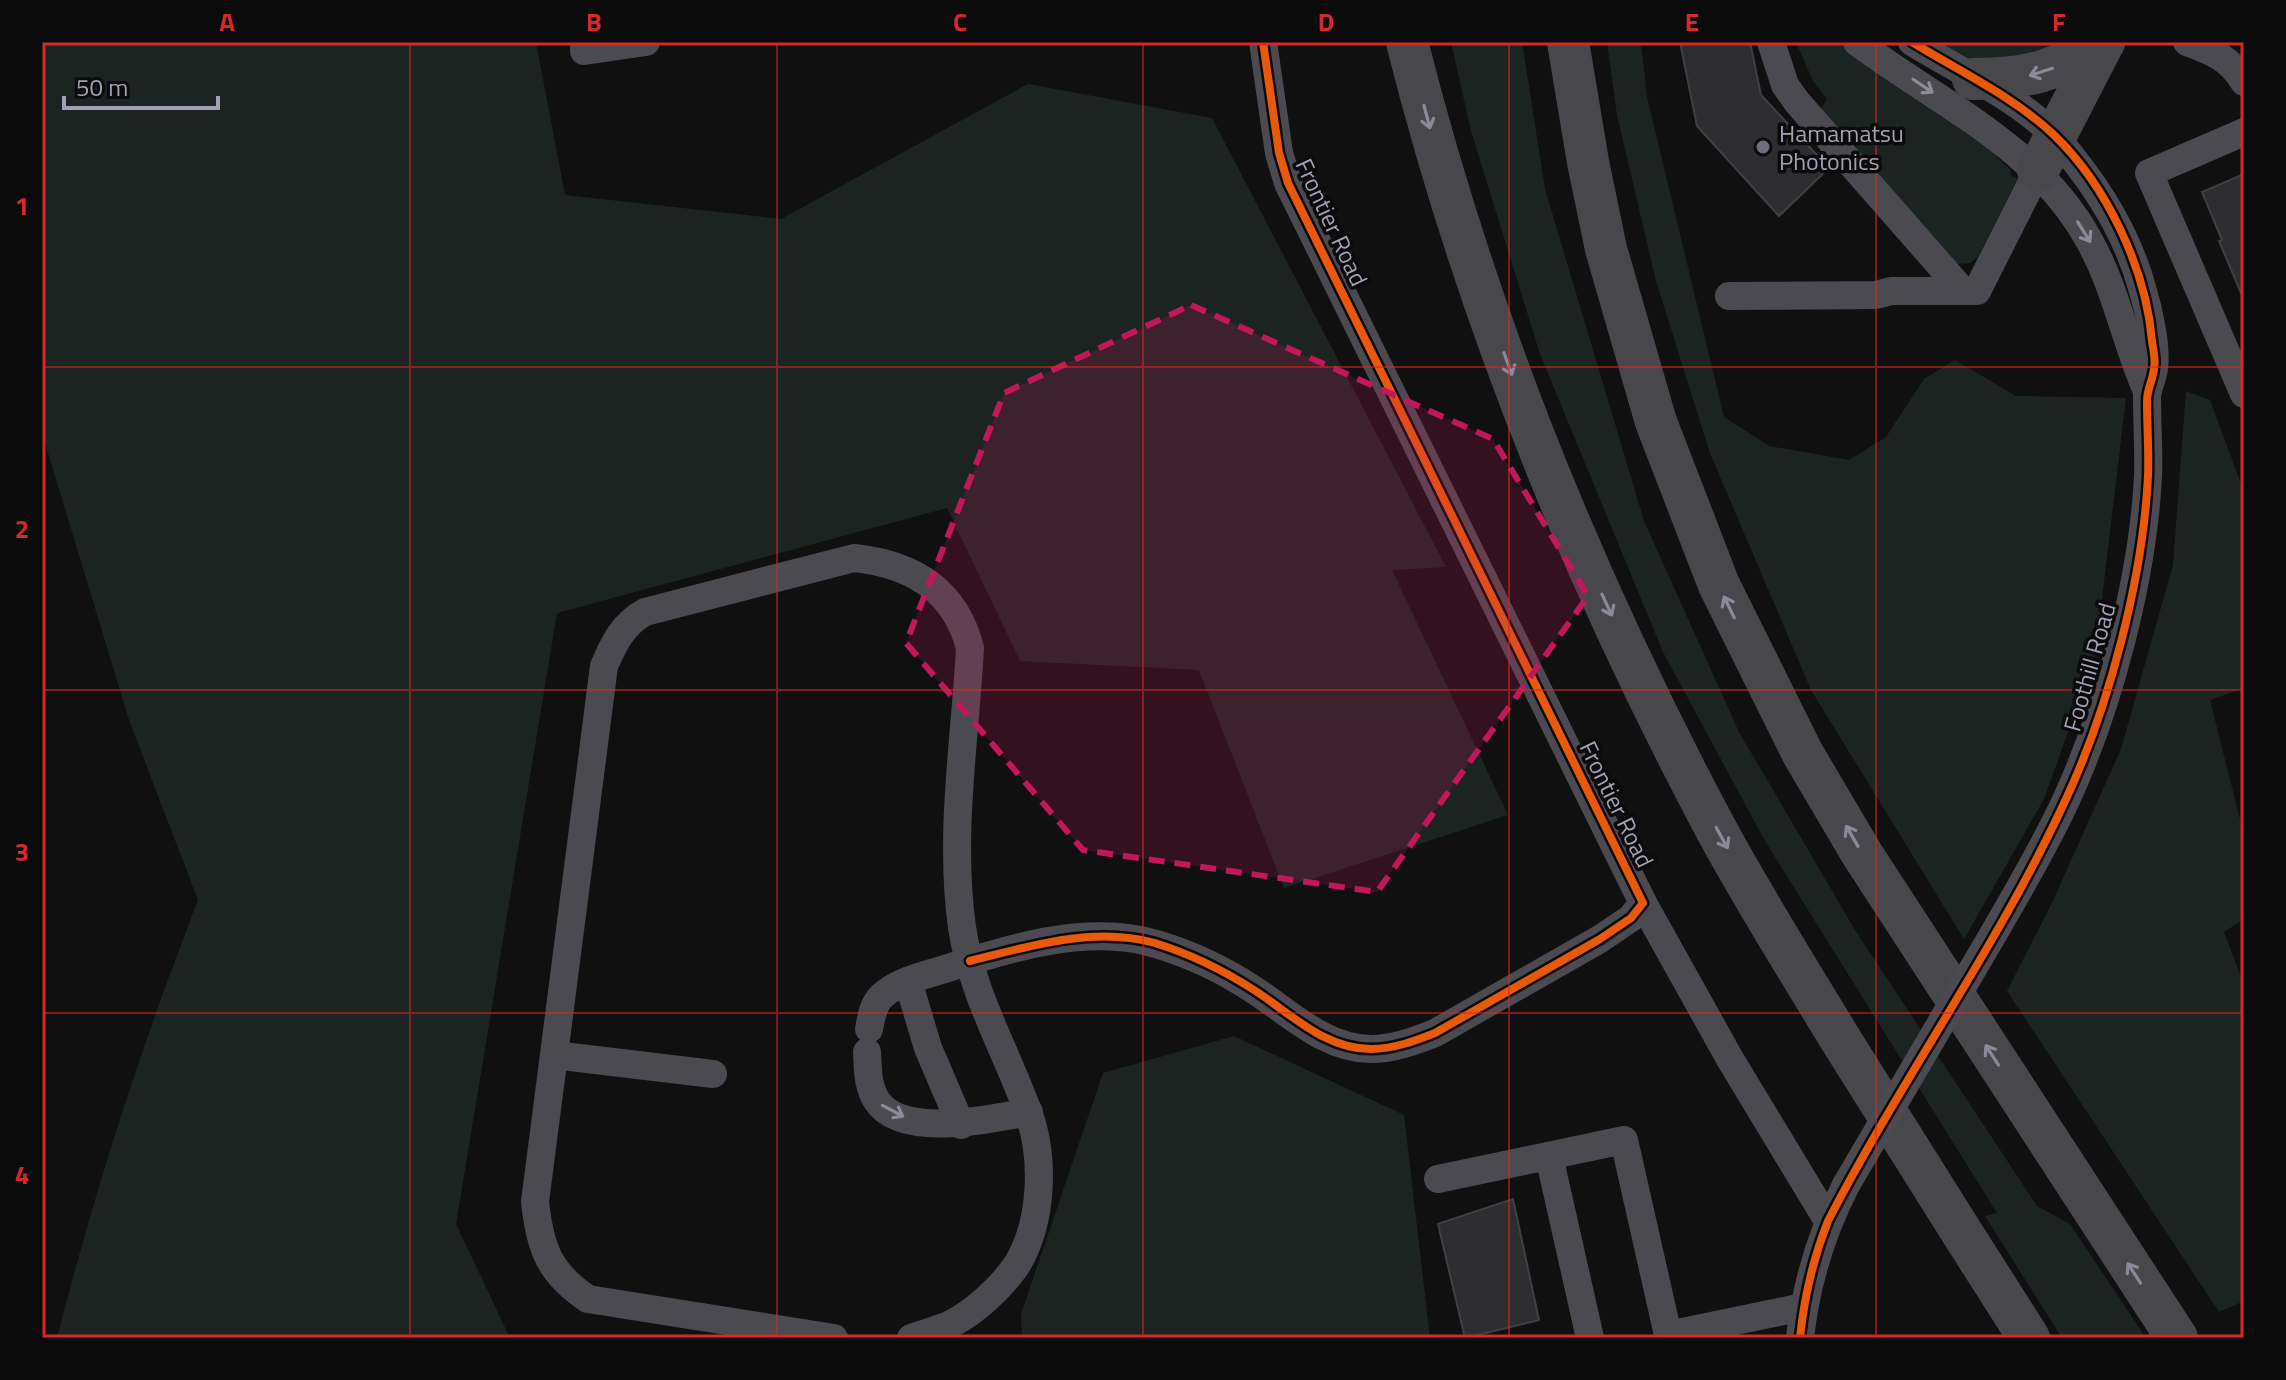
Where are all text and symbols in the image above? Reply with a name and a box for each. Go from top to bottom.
text: A [219,2,235,41]
text: B [586,2,602,41]
text: C [953,2,967,41]
text: D [1318,2,1334,41]
text: E [1685,2,1699,41]
text: F [2052,2,2066,41]
scale bar [64,60,218,110]
one-way arrow [2029,66,2054,80]
text: 50 m [76,69,128,105]
one-way arrow [1911,78,1934,94]
one-way arrow [1421,104,1436,130]
place label: Hamamatsu Photonics [1779,115,1904,179]
marker: Hamamatsu Photonics [1754,138,1772,156]
street label: Frontier Road [1287,152,1377,292]
text: 1 [15,186,29,225]
one-way arrow [2077,220,2093,243]
one-way arrow [1502,352,1516,376]
text: 2 [15,509,29,548]
one-way arrow [1600,592,1615,617]
one-way arrow [1721,595,1737,619]
street label: Foothill Road [2053,598,2125,736]
street label: Frontier Road [1571,735,1663,873]
one-way arrow [1843,825,1859,848]
one-way arrow [1714,826,1730,849]
text: 3 [15,832,29,871]
one-way arrow [1983,1044,1999,1067]
one-way arrow [881,1104,904,1120]
text: 4 [15,1155,29,1194]
one-way arrow [2126,1262,2142,1284]

